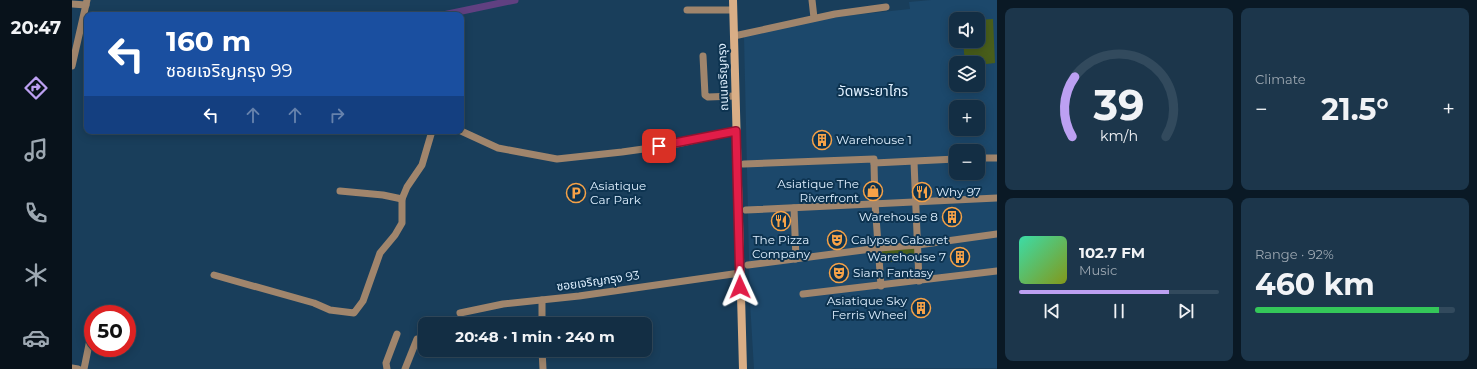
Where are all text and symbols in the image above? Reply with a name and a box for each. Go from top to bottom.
map controls [949,12,985,180]
button: sound [949,12,985,48]
text: 20:47 [11,17,61,39]
text: 160 m [166,24,251,58]
icon: left [100,28,152,80]
street label: ถนนเจริญกรุง [714,43,731,111]
button: layers [949,56,985,92]
text: ซอยเจริญกรุง 99 [166,60,292,82]
text: Climate [1255,71,1306,87]
icon: directions [22,74,50,102]
text: 39 [1092,80,1145,130]
district label: วัดพระยาไกร [838,82,908,100]
text: 21.5° [1321,91,1389,128]
text: − [1255,96,1268,123]
text: + [1442,96,1455,123]
button: + [949,100,985,136]
icon: left [200,104,222,126]
icon: ahead [242,104,264,126]
icon: ahead [284,104,306,126]
icon: right [326,104,348,126]
text: km/h [1100,126,1138,144]
pin [642,129,676,163]
building icon: Warehouse 1 [811,129,833,151]
place label: Warehouse 1 [836,132,912,147]
icon: arrive [648,135,670,157]
icon: music [22,136,50,164]
button: − [949,144,985,180]
place label: Asiatique The Riverfront [777,176,859,205]
place label: Asiatique Car Park [590,178,646,207]
shop icon: Asiatique The Riverfront [862,180,884,202]
restaurant icon: Why 97 [911,181,933,203]
parking icon: Asiatique Car Park [565,182,587,204]
place label: Why 97 [936,184,981,199]
icon: phone [22,199,50,227]
building icon: Warehouse 8 [941,206,963,228]
place label: Warehouse 8 [859,209,938,224]
restaurant icon: The Pizza Company [770,210,792,232]
theatre icon: Calypso Cabaret [826,229,848,251]
place label: The Pizza Company [752,232,811,261]
place label: Calypso Cabaret [851,232,948,247]
text: 102.7 FM [1079,243,1145,262]
building icon: Warehouse 7 [949,246,971,268]
text: Range · 92% [1255,246,1334,262]
place label: Warehouse 7 [867,249,946,264]
icon: climate [22,261,50,289]
theatre icon: Siam Fantasy [828,262,850,284]
text: Music [1079,262,1117,278]
place label: Siam Fantasy [853,265,934,280]
position arrow [719,266,761,308]
text: 460 km [1255,266,1375,303]
street label: ซอยเจริญกรุง 93 [555,267,641,294]
place label: Asiatique Sky Ferris Wheel [827,293,907,322]
building icon: Asiatique Sky Ferris Wheel [910,297,932,319]
icon: previous [1041,300,1063,322]
icon: pause [1108,300,1130,322]
icon: next [1175,300,1197,322]
speed limit sign: 50 [84,305,136,357]
icon: car [22,324,50,352]
text: 20:48 · 1 min · 240 m [455,327,615,346]

